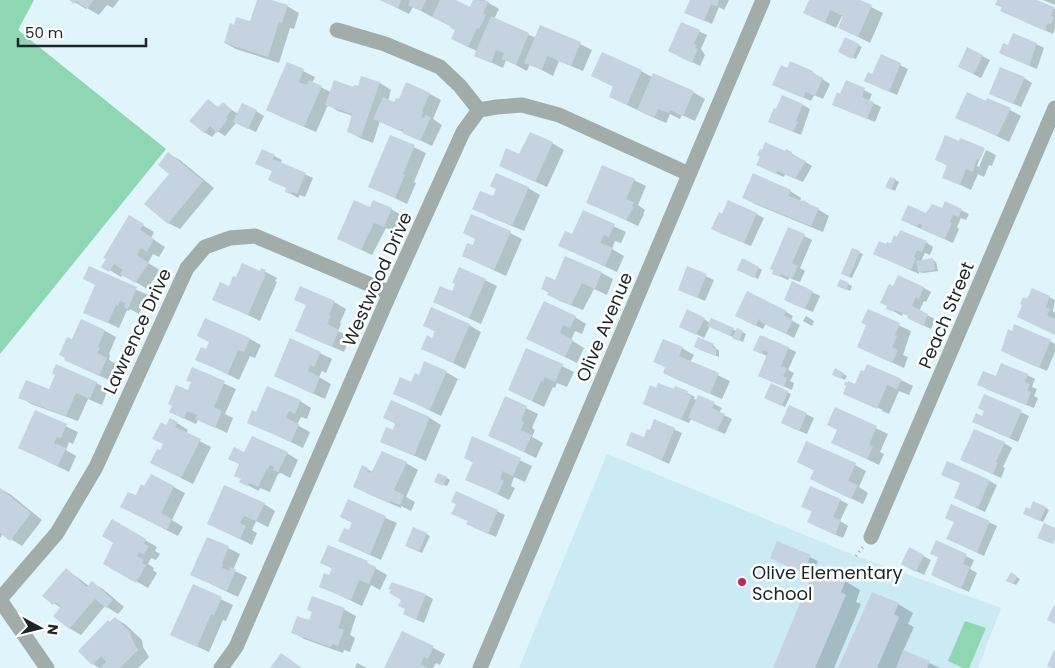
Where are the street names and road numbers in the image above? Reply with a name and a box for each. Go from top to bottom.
street label: Westwood Drive [336,208,418,350]
street label: Peach Street [912,258,980,372]
street label: Lawrence Drive [97,264,177,398]
street label: Olive Avenue [570,268,638,386]

